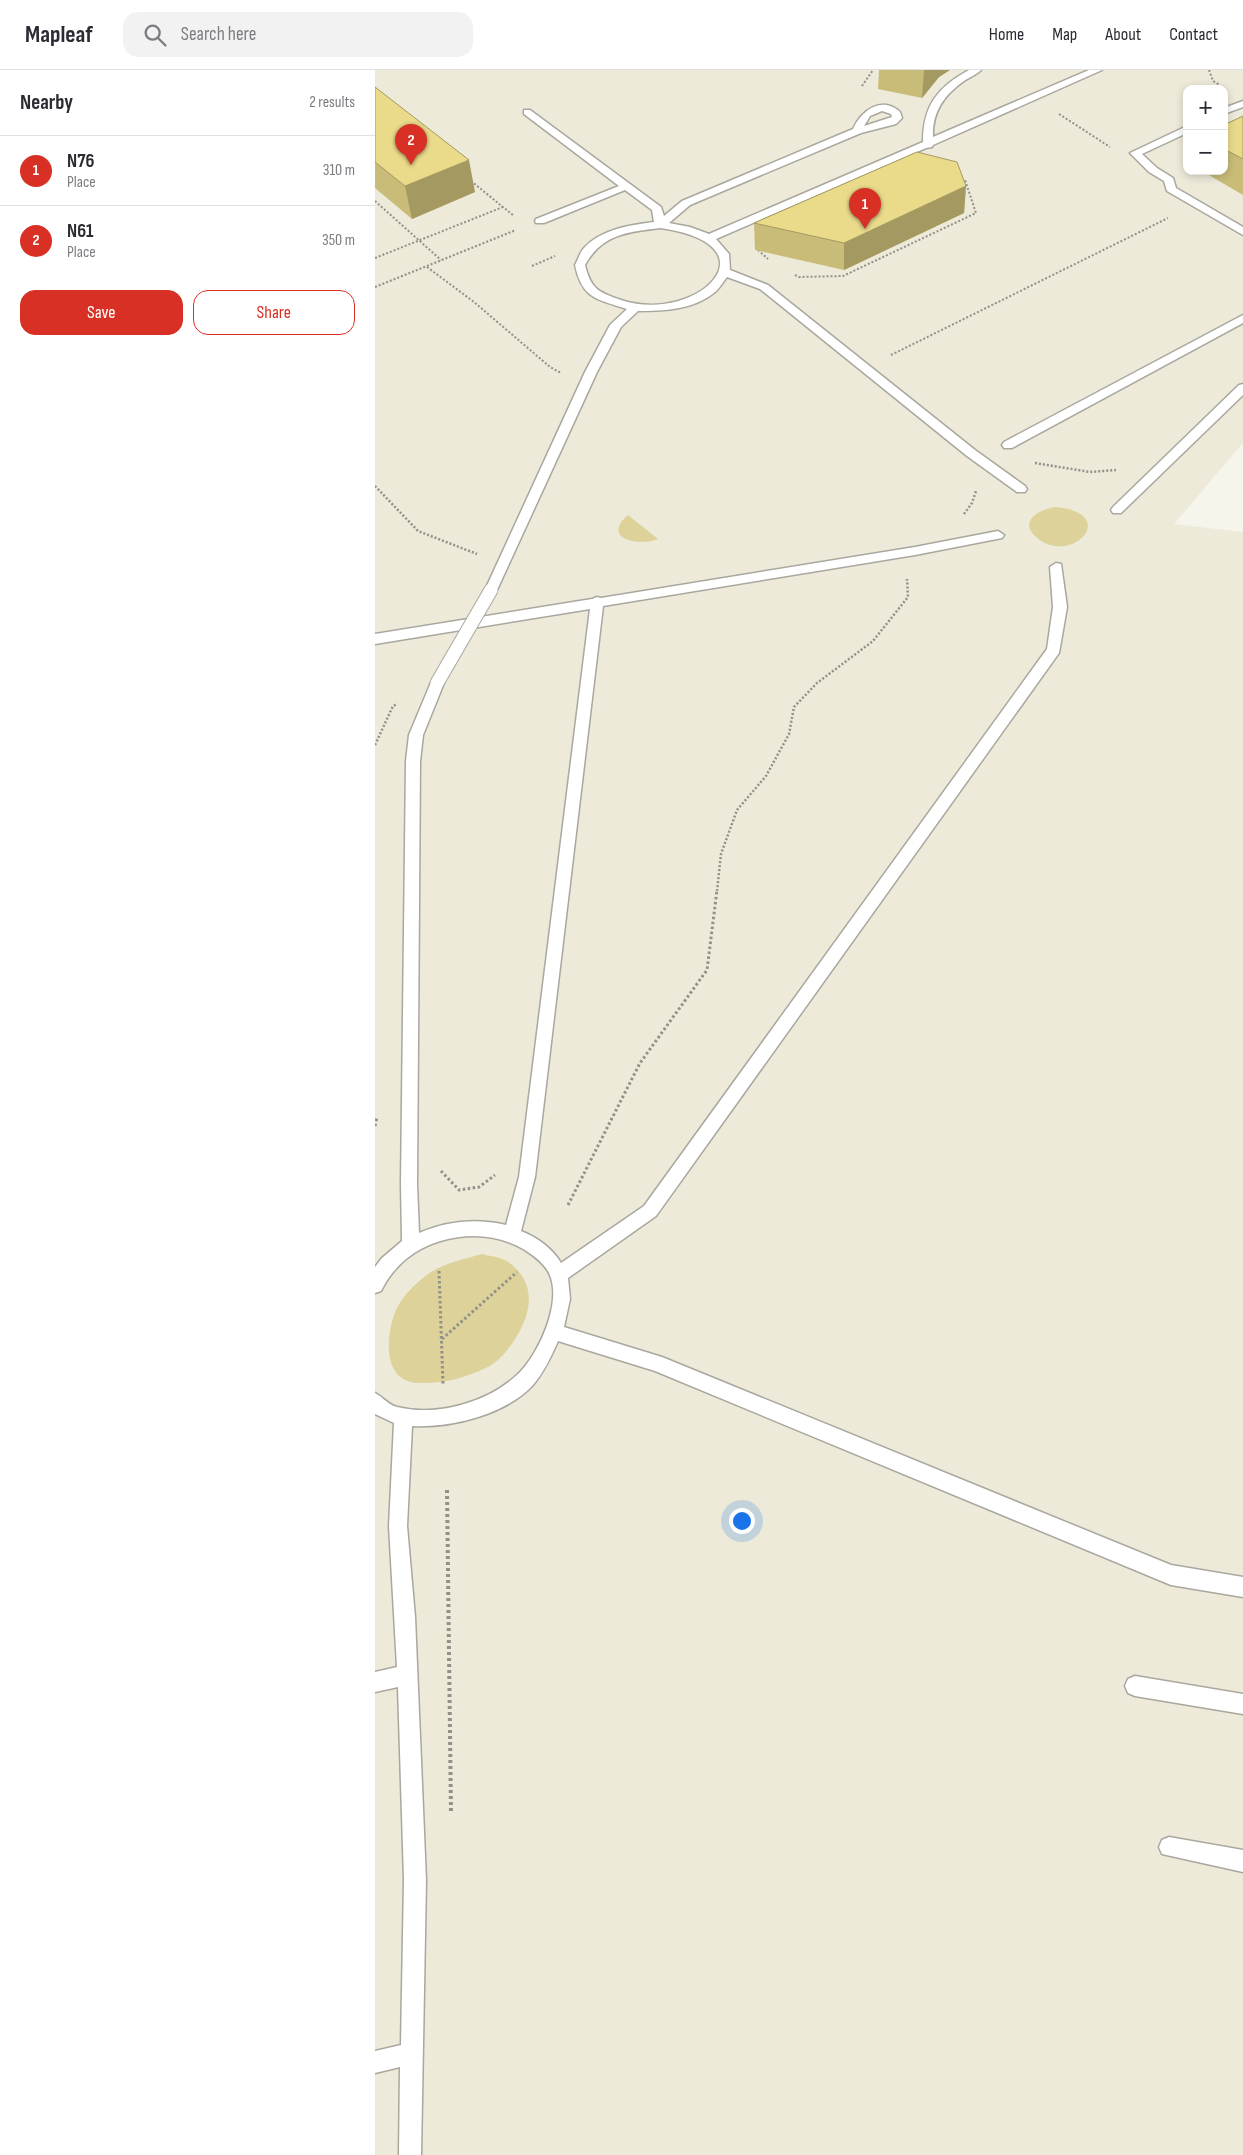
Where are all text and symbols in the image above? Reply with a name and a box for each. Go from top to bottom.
search box [123,12,473,57]
text: Mapleaf [25,20,93,49]
icon: search [141,21,169,49]
text: Search here [181,23,256,46]
text: Home [989,24,1024,45]
text: Map [1052,24,1077,45]
text: About [1105,24,1141,45]
text: Contact [1169,24,1218,45]
map controls [1183,85,1228,175]
button: + [1183,85,1228,130]
text: Nearby [20,90,73,115]
text: 2 results [309,93,355,112]
pin: 2 [395,124,427,165]
button: − [1183,130,1228,175]
text: N76 [67,150,94,173]
text: 1 [33,161,39,180]
text: 310 m [323,161,355,180]
text: Place [67,173,96,192]
pin: 1 [849,188,881,229]
text: N61 [67,220,94,243]
text: 2 [32,231,40,250]
text: 350 m [322,231,355,250]
text: Place [67,243,96,262]
button: Save [20,290,183,335]
button: Share [193,290,355,335]
your location [729,1508,755,1534]

